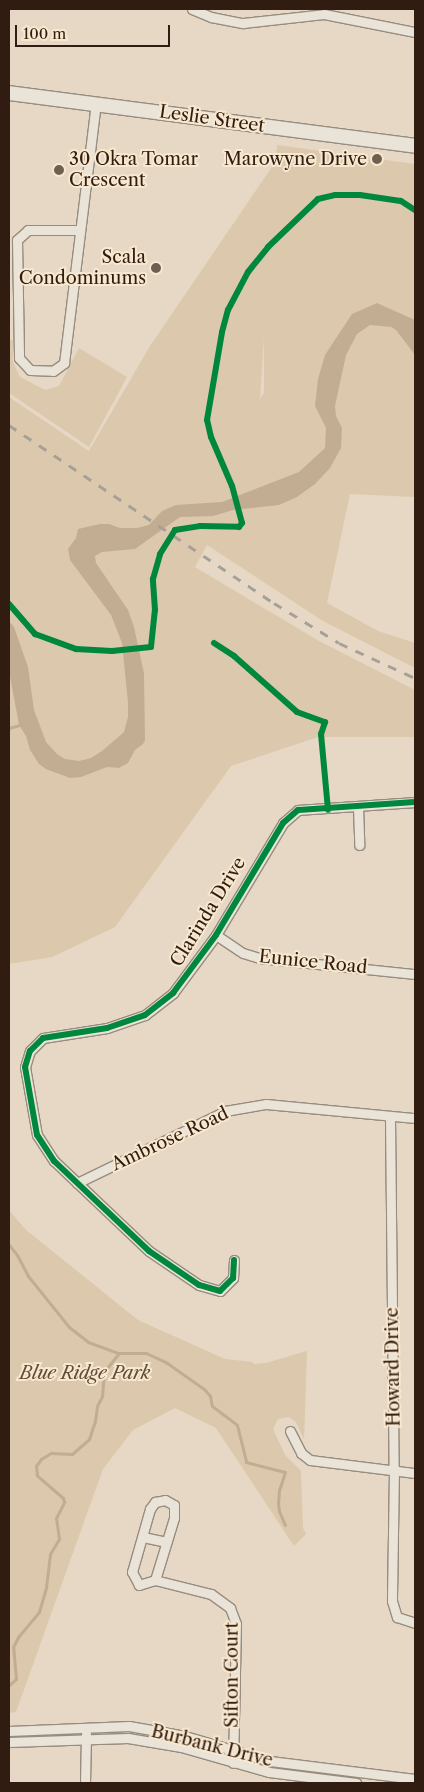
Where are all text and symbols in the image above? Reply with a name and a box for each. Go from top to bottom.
scale bar [18,15,172,47]
text: 100 m [23,24,66,43]
street label: Leslie Street [158,101,266,137]
place label: Marowyne Drive [224,148,367,170]
place label: 30 Okra Tomar Crescent [69,149,199,192]
marker: Marowyne Drive [371,153,383,165]
marker: 30 Okra Tomar Crescent [53,164,65,176]
place label: Scala Condominums [19,247,146,290]
marker: Scala Condominums [150,262,162,274]
street label: Clarinda Drive [166,853,250,971]
street label: Eunice Road [258,946,368,978]
street label: Ambrose Road [108,1102,232,1176]
street label: Howard Drive [381,1307,405,1427]
park label: Blue Ridge Park [20,1362,150,1384]
street label: Sifton Court [221,1622,243,1728]
street label: Burbank Drive [149,1720,275,1772]

